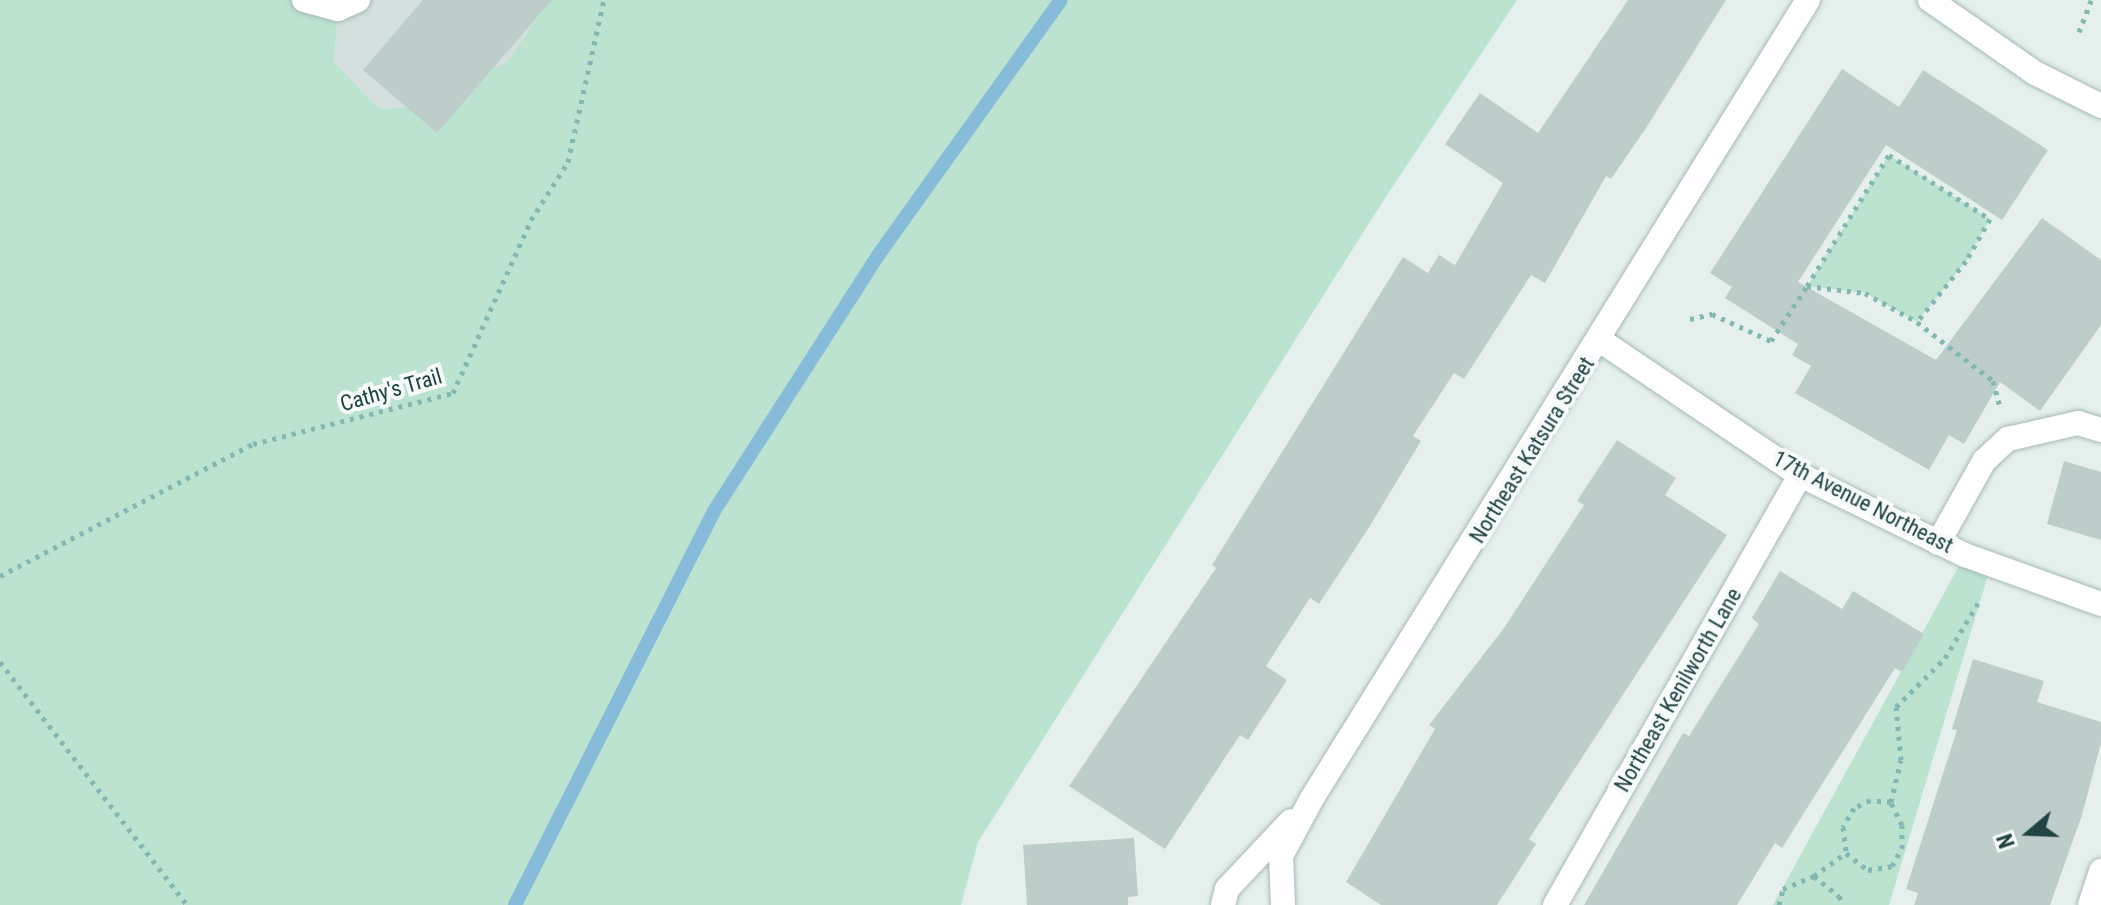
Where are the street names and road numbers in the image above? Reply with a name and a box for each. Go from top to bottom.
street label: Northeast Katsura Street [1464,352,1600,548]
street label: Cathy's Trail [337,363,445,417]
street label: 17th Avenue Northeast [1768,445,1958,559]
street label: Northeast Kenilworth Lane [1609,583,1747,797]

